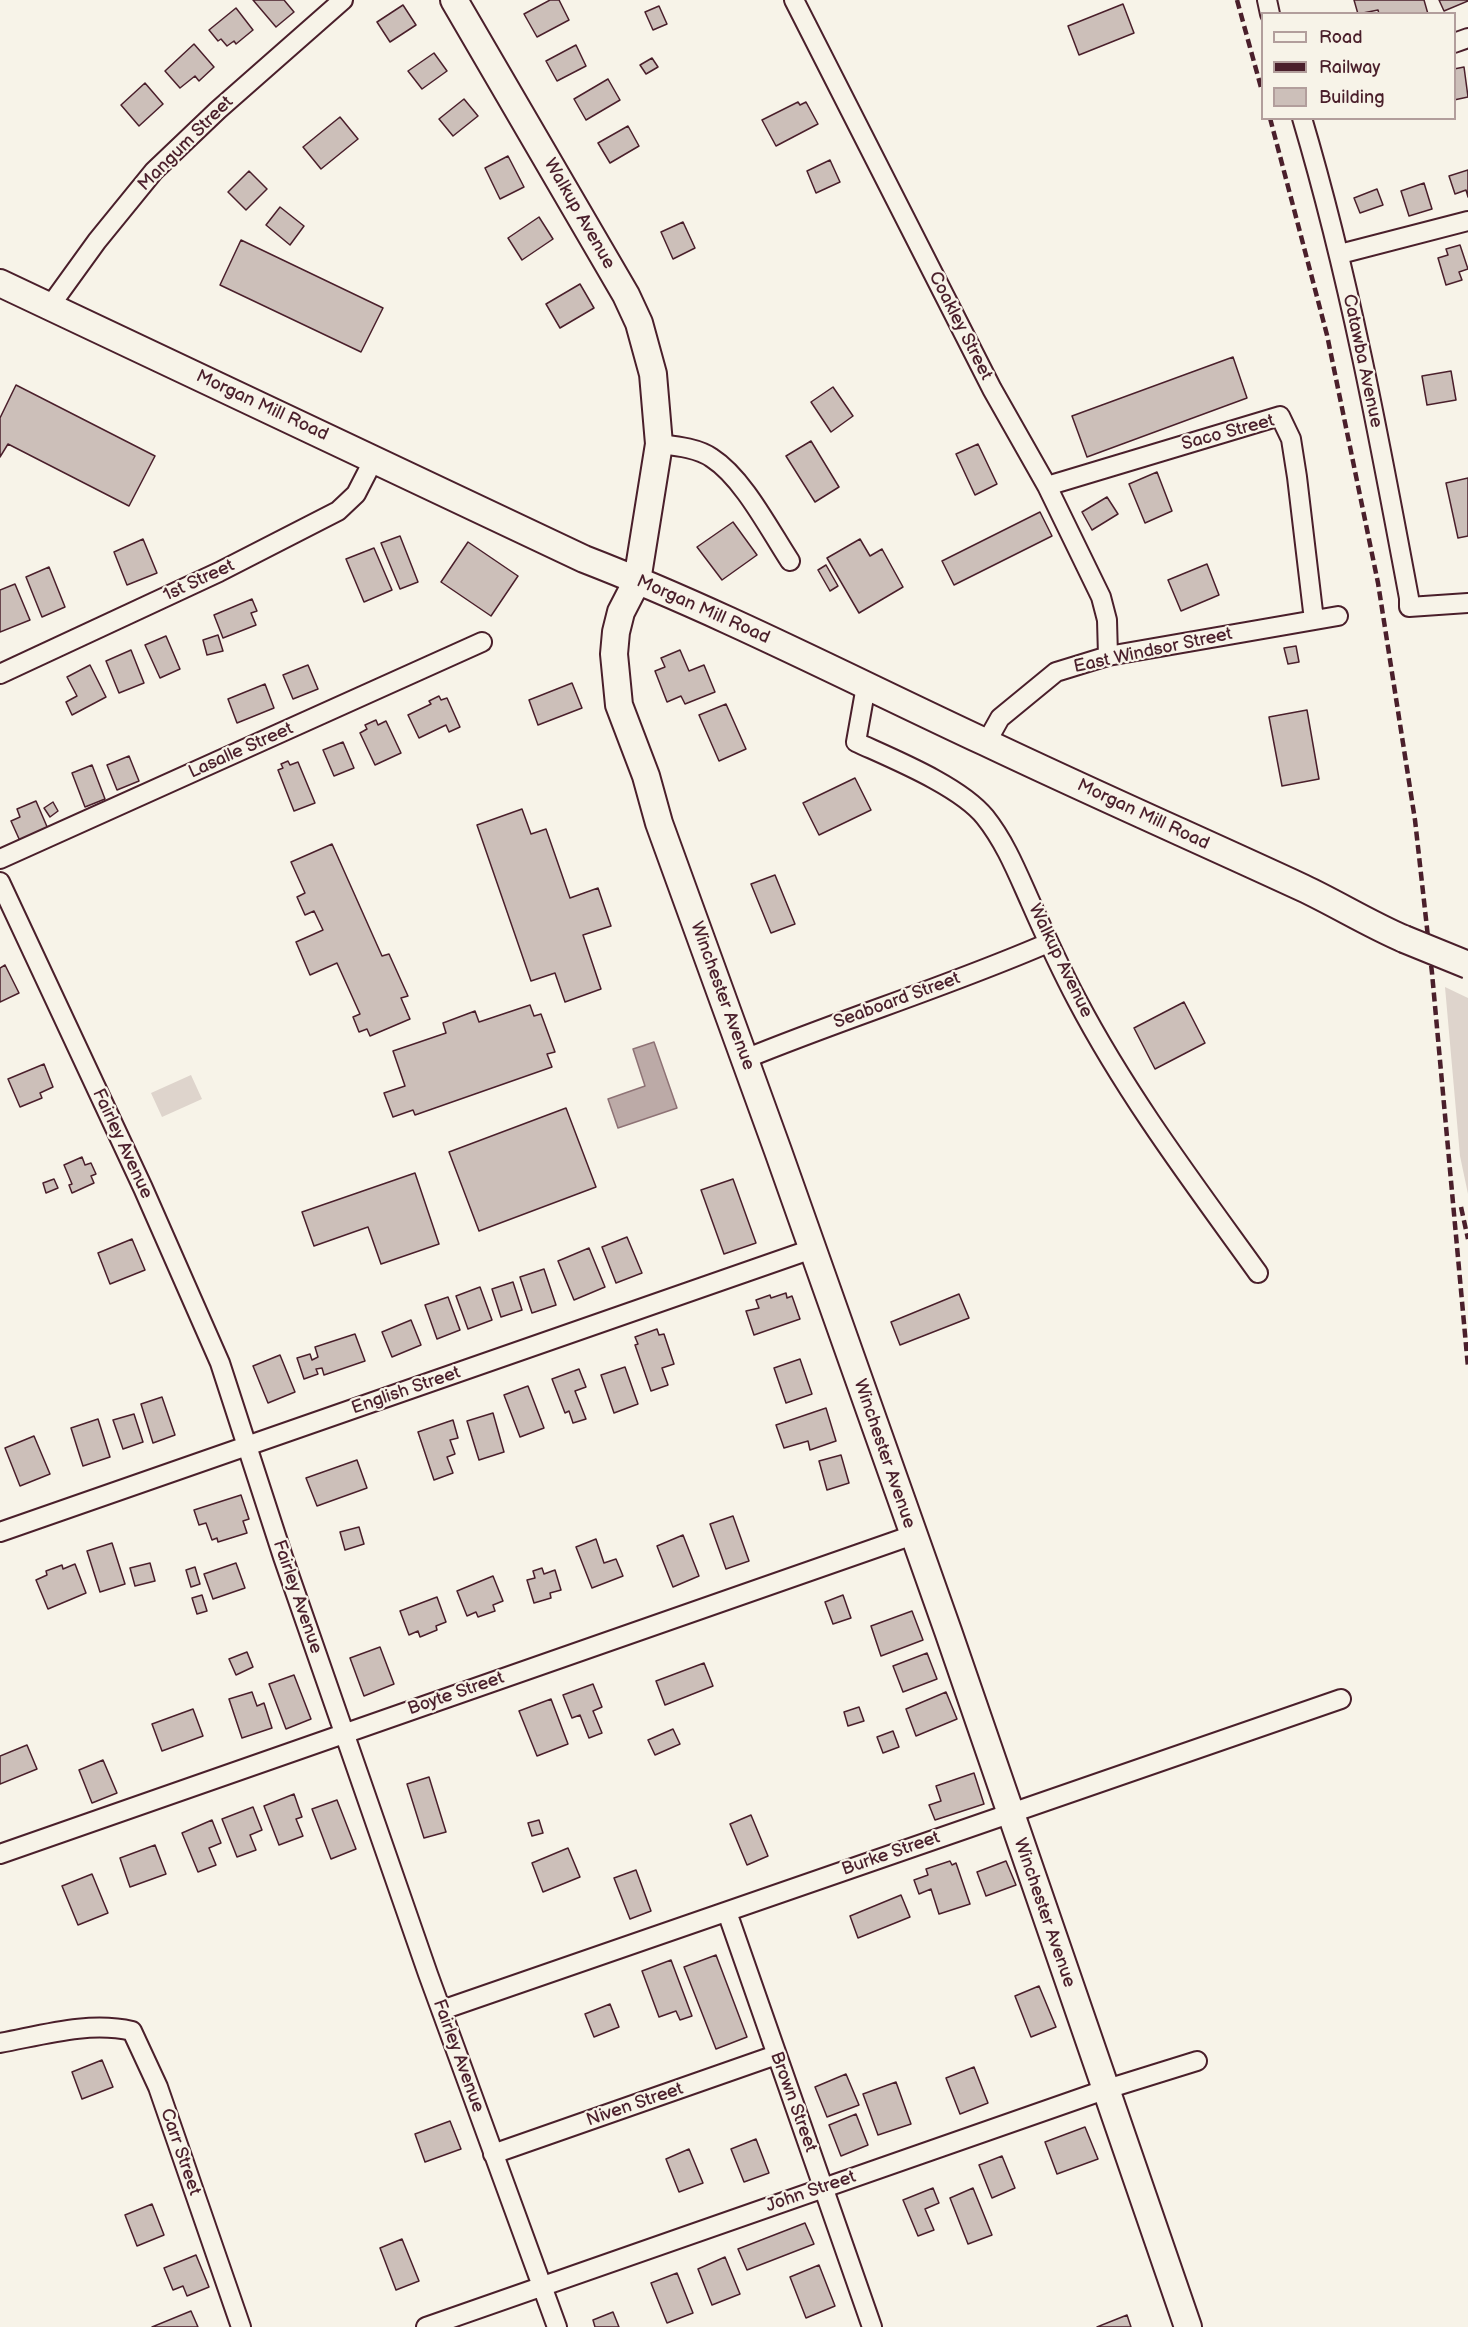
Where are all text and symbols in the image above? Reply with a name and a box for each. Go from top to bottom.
legend [1261,12,1456,120]
text: Road [1319,27,1363,48]
text: Railway [1319,57,1381,78]
text: Building [1319,87,1385,108]
street label: Mangum Street [134,92,238,196]
street label: Walkup Avenue [539,155,619,273]
street label: Coakley Street [923,268,997,384]
street label: Catawba Avenue [1337,292,1387,430]
street label: Morgan Mill Road [192,366,332,446]
street label: Saco Street [1179,410,1277,456]
street label: 1st Street [160,555,238,607]
street label: Morgan Mill Road [633,571,773,649]
street label: East Windsor Street [1072,624,1234,678]
street label: Lasalle Street [185,718,297,784]
street label: Morgan Mill Road [1073,775,1213,855]
street label: Walkup Avenue [1023,901,1097,1021]
street label: Winchester Avenue [685,919,759,1073]
street label: Seaboard Street [831,968,963,1034]
street label: Fairley Avenue [87,1086,157,1202]
street label: English Street [349,1362,463,1420]
street label: Winchester Avenue [848,1377,920,1531]
street label: Fairley Avenue [267,1537,327,1657]
street label: Boyte Street [405,1667,507,1721]
street label: Burke Street [839,1827,943,1881]
street label: Winchester Avenue [1008,1836,1080,1990]
street label: Fairley Avenue [428,1996,488,2116]
street label: Brown Street [765,2049,821,2155]
street label: Niven Street [584,2078,686,2132]
street label: Carr Street [155,2106,205,2198]
street label: John Street [763,2167,859,2217]

